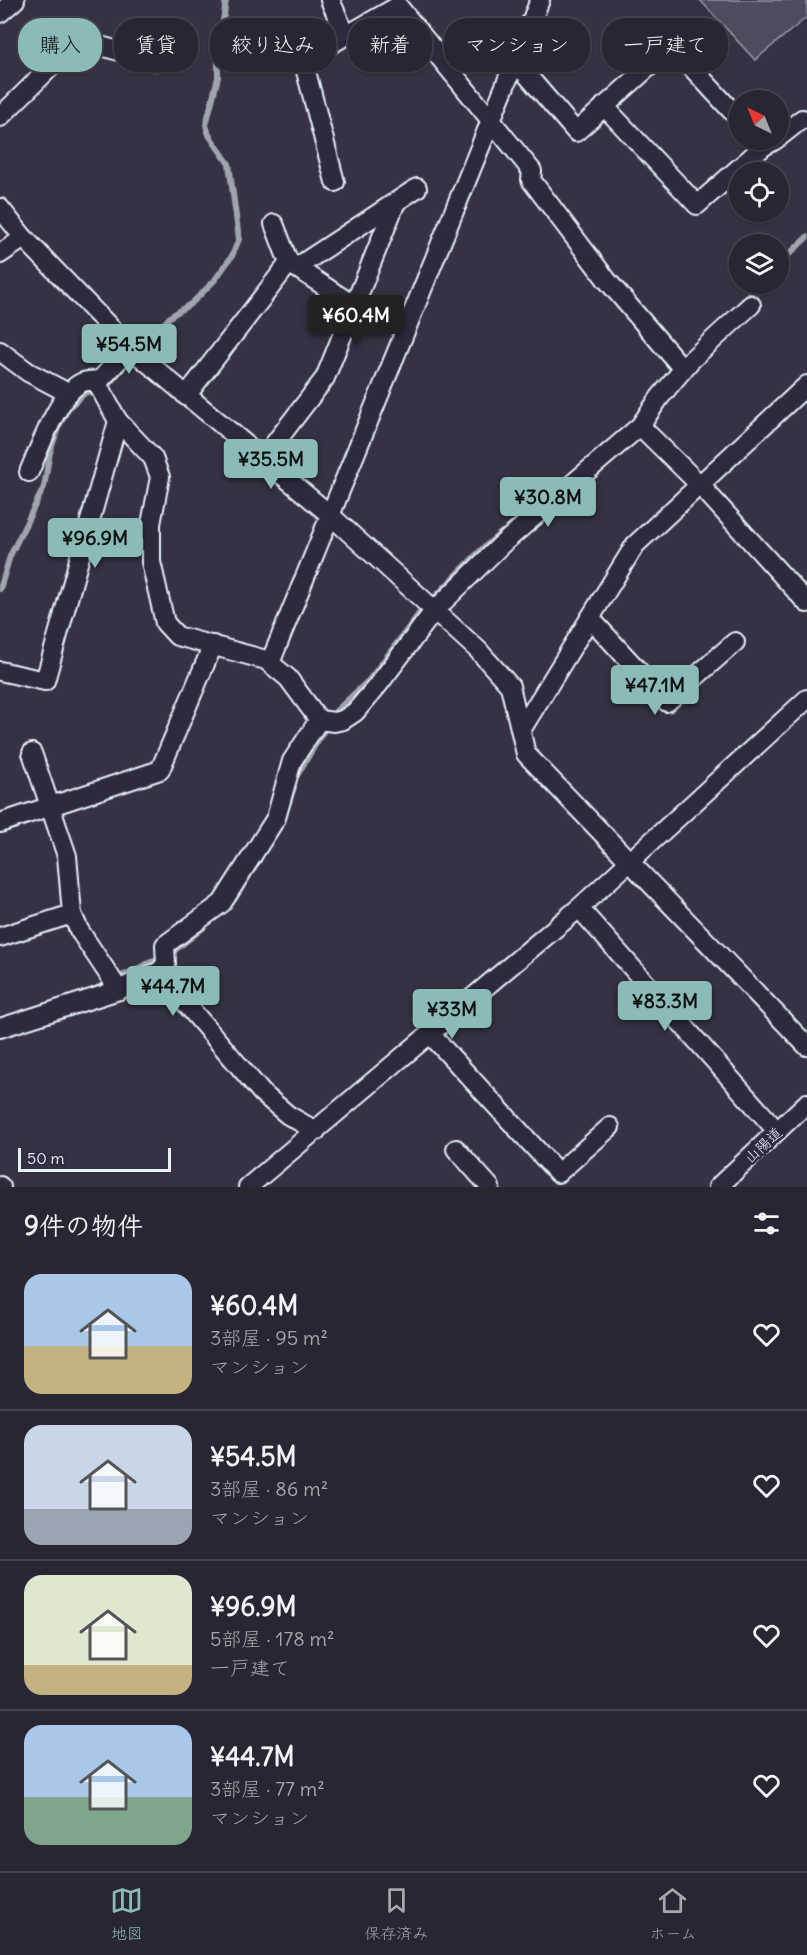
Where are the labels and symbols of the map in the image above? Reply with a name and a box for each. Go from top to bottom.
north arrow [729,90,789,150]
pin: ¥60.4M [307,295,405,346]
pin: ¥54.5M [80,324,178,375]
pin: ¥35.5M [222,439,320,490]
pin: ¥30.8M [499,477,597,528]
pin: ¥96.9M [46,518,144,569]
pin: ¥47.1M [606,665,704,716]
pin: ¥44.7M [124,966,222,1017]
pin: ¥83.3M [616,981,714,1032]
pin: ¥33M [416,989,488,1040]
street label: 山陽道 [740,1123,786,1167]
scale bar [18,1145,171,1172]

